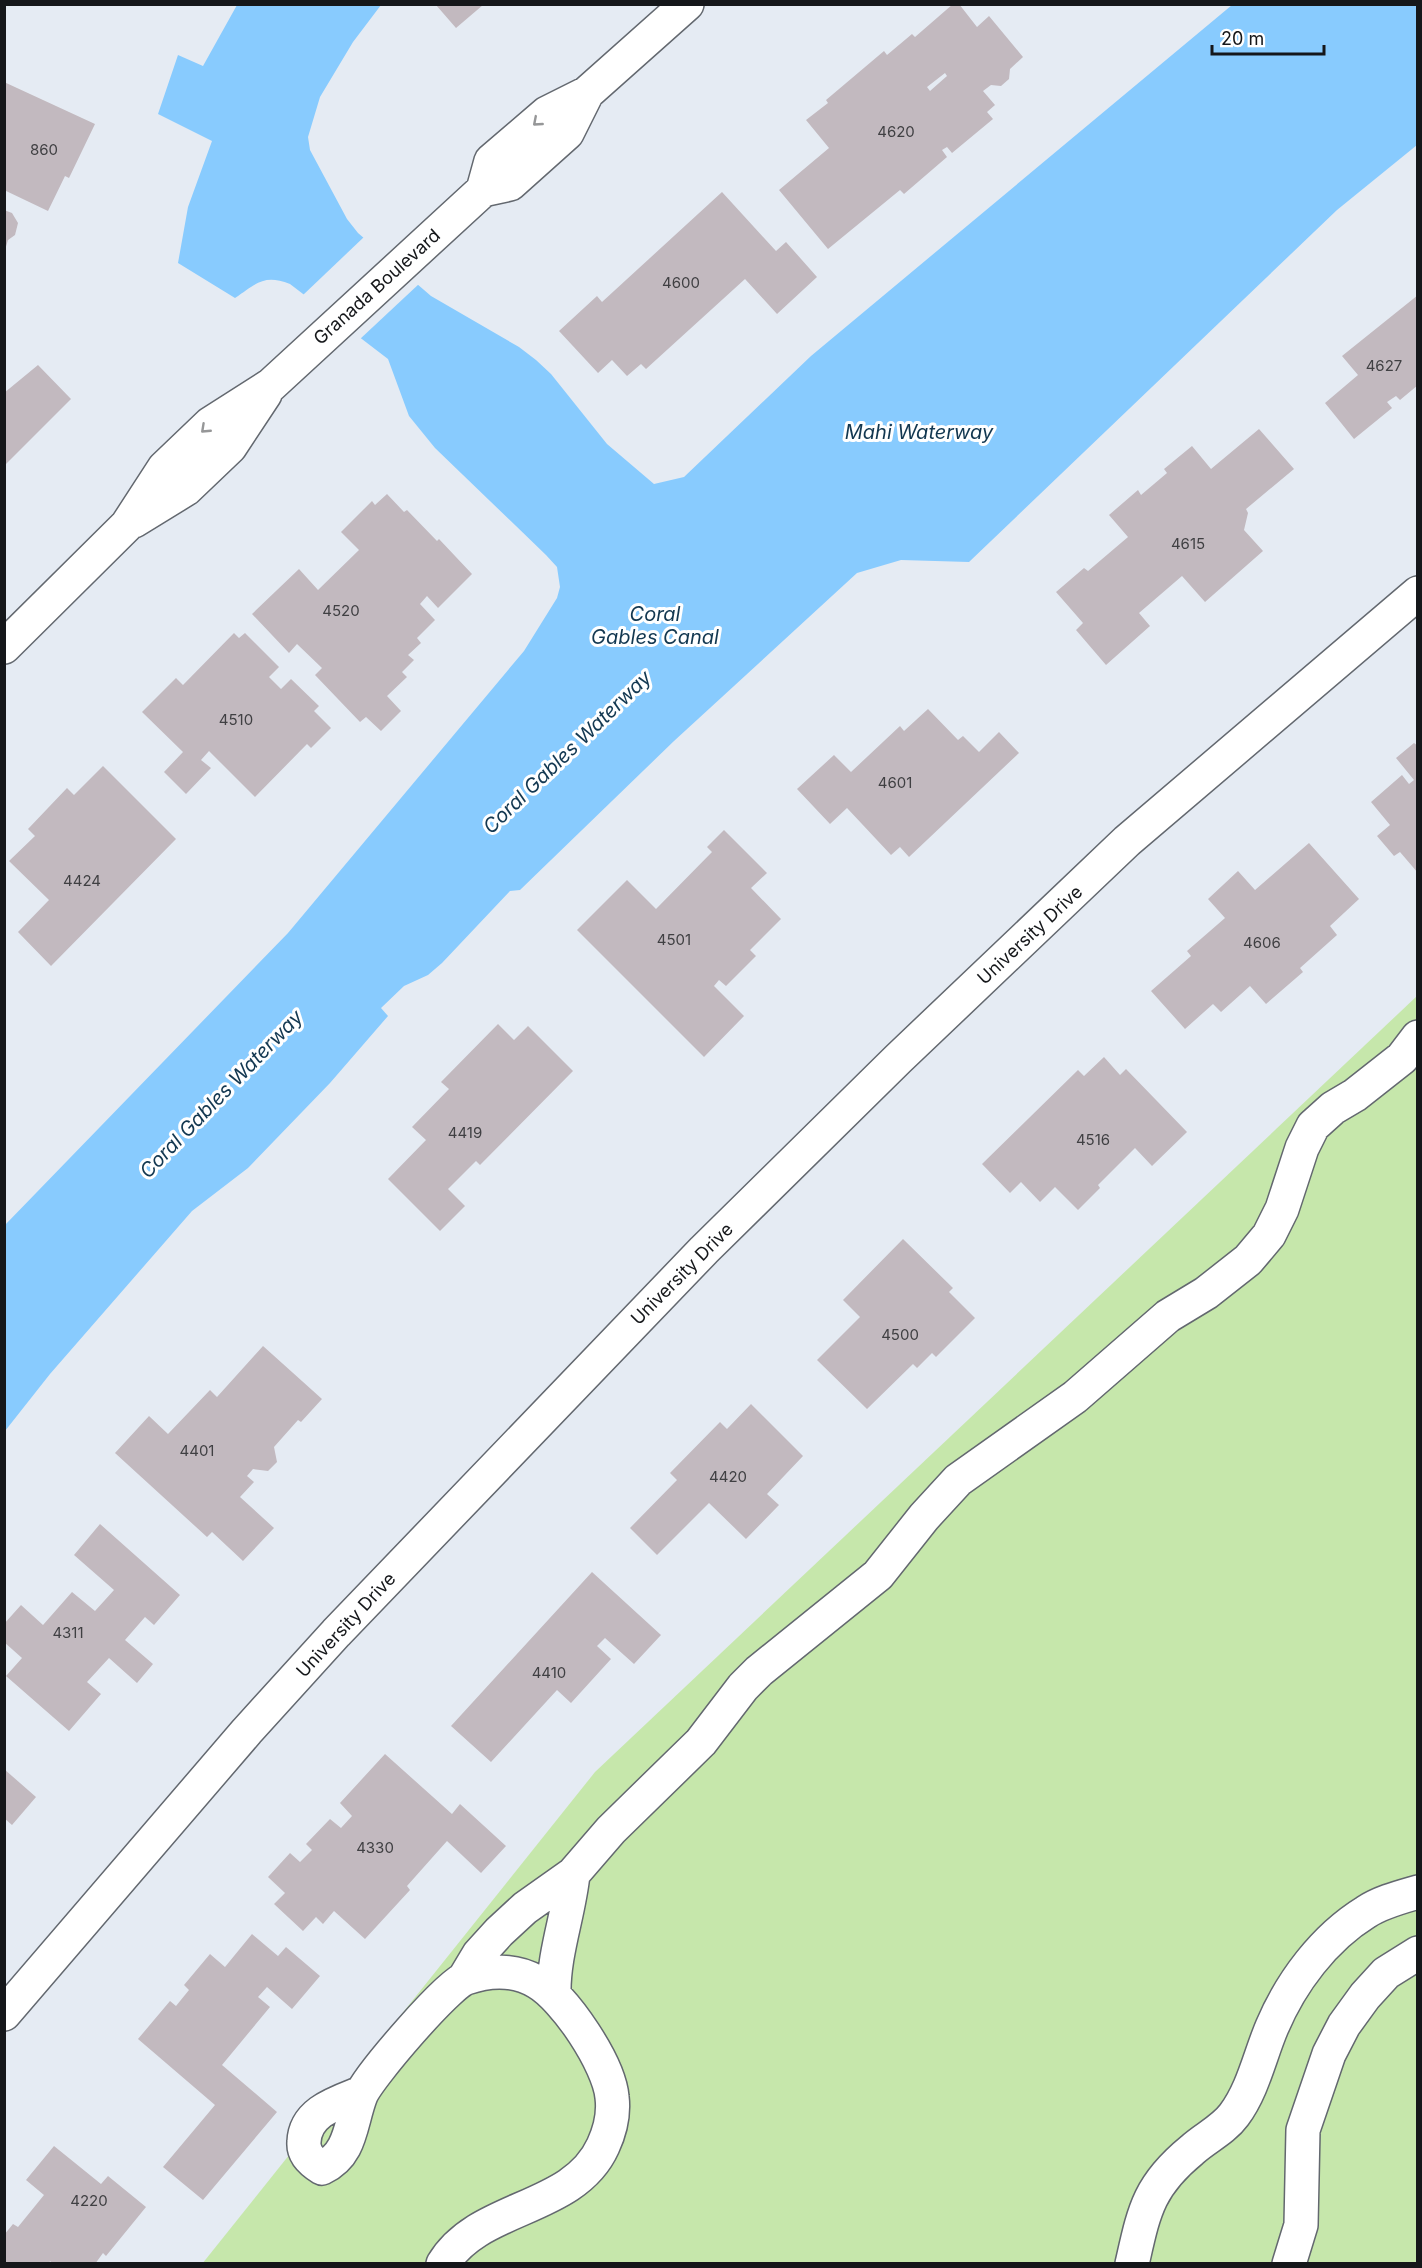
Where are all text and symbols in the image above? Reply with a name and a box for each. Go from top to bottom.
scale bar [1212,18,1324,56]
text: 20 m [1221,28,1264,49]
one-way arrow [533,114,544,125]
house number: 4620 [877,122,915,141]
house number: 860 [30,140,58,159]
street label: Granada Boulevard [309,224,444,349]
house number: 4600 [662,273,700,292]
house number: 4627 [1366,356,1402,375]
water label: Mahi Waterway [845,420,994,444]
one-way arrow [201,422,212,433]
house number: 4615 [1171,534,1205,553]
house number: 4520 [322,601,360,620]
water label: Coral Gables Canal [591,602,719,649]
water label: Coral Gables Waterway [478,665,657,839]
house number: 4510 [219,710,253,729]
house number: 4601 [878,773,912,792]
house number: 4424 [63,871,101,890]
street label: University Drive [973,881,1086,988]
house number: 4501 [657,930,691,949]
house number: 4606 [1243,933,1281,952]
water label: Coral Gables Waterway [134,1004,308,1183]
house number: 4419 [448,1123,482,1142]
house number: 4516 [1076,1130,1110,1149]
street label: University Drive [626,1218,737,1329]
house number: 4500 [881,1325,919,1344]
house number: 4401 [180,1441,214,1460]
house number: 4420 [709,1467,747,1486]
street label: University Drive [292,1568,399,1681]
house number: 4311 [52,1623,84,1642]
house number: 4410 [532,1663,566,1682]
house number: 4330 [356,1838,394,1857]
house number: 4220 [70,2191,108,2210]

